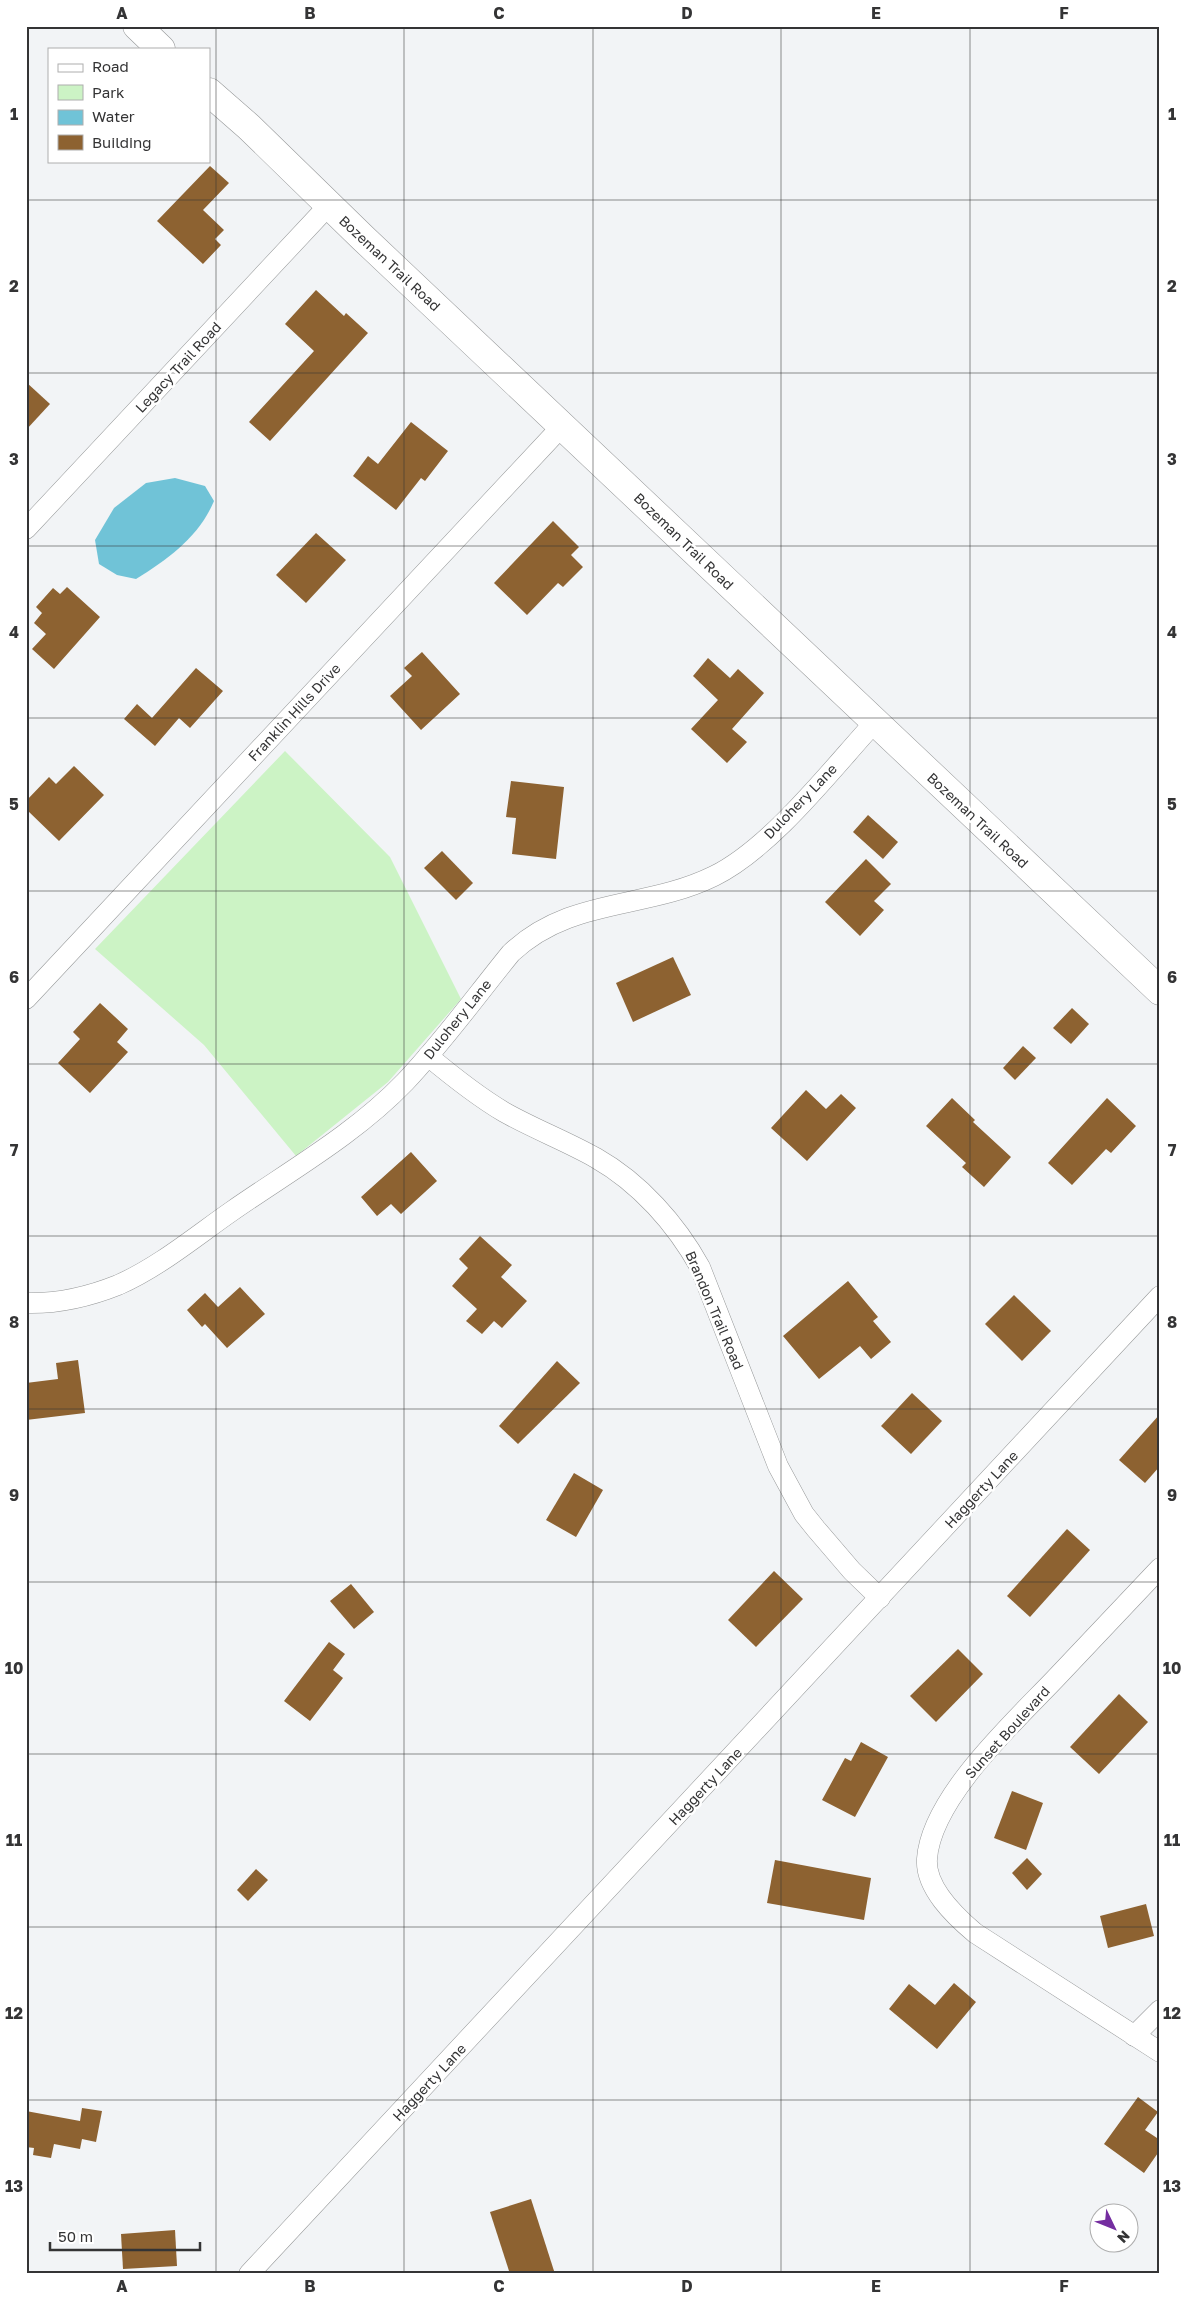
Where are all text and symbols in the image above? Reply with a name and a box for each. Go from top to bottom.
text: A [116,3,128,23]
text: B [304,3,316,23]
text: C [493,3,505,23]
text: D [681,3,693,23]
text: E [871,3,881,23]
text: F [1059,3,1069,23]
legend [48,48,210,162]
text: Road [92,57,129,75]
text: Park [92,83,125,101]
text: 1 [10,104,18,124]
text: 1 [1168,104,1176,124]
text: Water [92,107,135,125]
text: Building [92,133,152,151]
street label: Bozeman Trail Road [336,212,444,314]
text: 2 [9,276,19,296]
text: 2 [1167,276,1177,296]
street label: Legacy Trail Road [132,318,224,416]
text: 3 [9,449,19,469]
text: 3 [1167,449,1177,469]
street label: Bozeman Trail Road [631,489,737,593]
text: 4 [9,622,19,642]
text: 4 [1167,622,1177,642]
street label: Franklin Hills Drive [244,660,344,764]
street label: Dulohery Lane [760,760,840,842]
street label: Bozeman Trail Road [924,769,1032,871]
text: 5 [9,794,19,814]
text: 5 [1167,794,1177,814]
text: 6 [9,967,19,987]
text: 6 [1167,967,1177,987]
street label: Dulohery Lane [420,976,494,1062]
text: 7 [10,1140,19,1160]
text: 7 [1168,1140,1177,1160]
street label: Brandon Trail Road [682,1248,748,1372]
text: 8 [9,1312,19,1332]
text: 8 [1167,1312,1177,1332]
street label: Haggerty Lane [941,1447,1021,1531]
text: 9 [9,1485,19,1505]
text: 9 [1167,1485,1177,1505]
text: 10 [5,1658,23,1678]
text: 10 [1163,1658,1181,1678]
street label: Sunset Boulevard [961,1682,1053,1782]
street label: Haggerty Lane [665,1744,745,1828]
text: 11 [6,1830,22,1850]
text: 11 [1164,1830,1180,1850]
text: 12 [5,2003,23,2023]
text: 12 [1163,2003,1181,2023]
street label: Haggerty Lane [389,2040,469,2124]
text: 13 [5,2176,23,2196]
text: 13 [1163,2176,1181,2196]
north arrow [1088,2202,1138,2252]
scale bar [50,2220,200,2252]
text: 50 m [58,2227,93,2245]
text: N [1114,2228,1134,2247]
text: A [116,2276,128,2296]
text: B [304,2276,316,2296]
text: C [493,2276,505,2296]
text: D [681,2276,693,2296]
text: E [871,2276,881,2296]
text: F [1059,2276,1069,2296]

